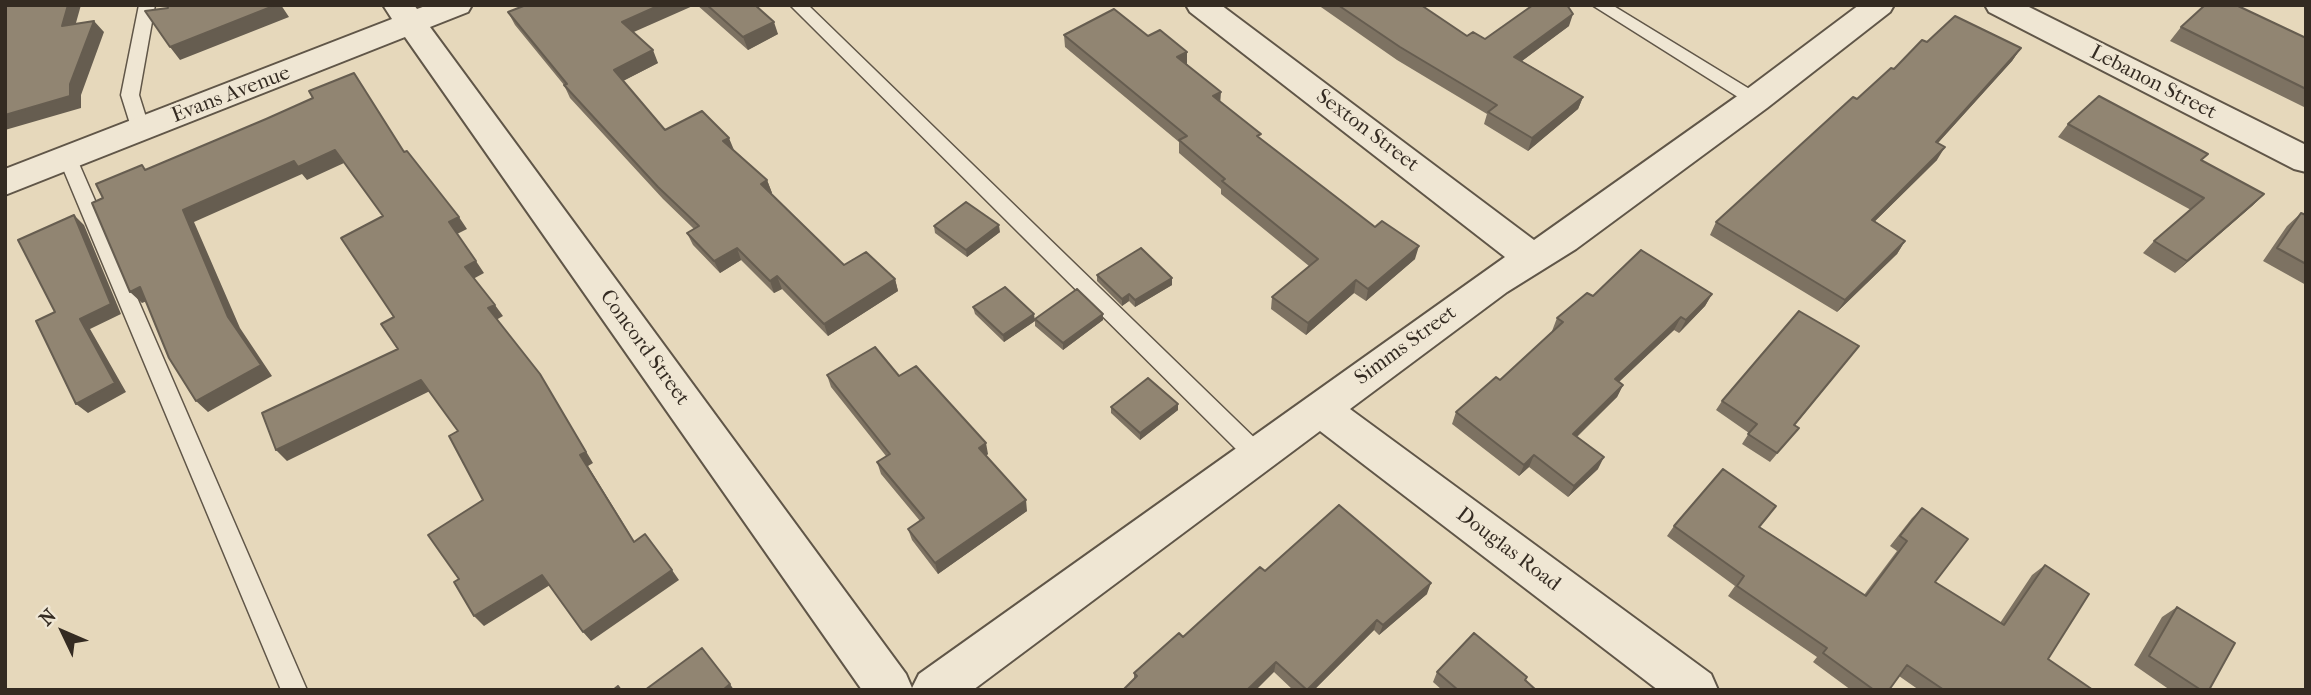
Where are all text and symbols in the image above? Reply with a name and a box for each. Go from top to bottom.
street label: Lebanon Street [2086,40,2220,126]
street label: Evans Avenue [168,61,294,129]
street label: Sexton Street [1311,84,1423,178]
street label: Concord Street [594,285,694,411]
street label: Simms Street [1350,301,1462,391]
street label: Douglas Road [1451,503,1565,597]
north arrow [28,597,98,667]
text: N [35,605,61,630]

